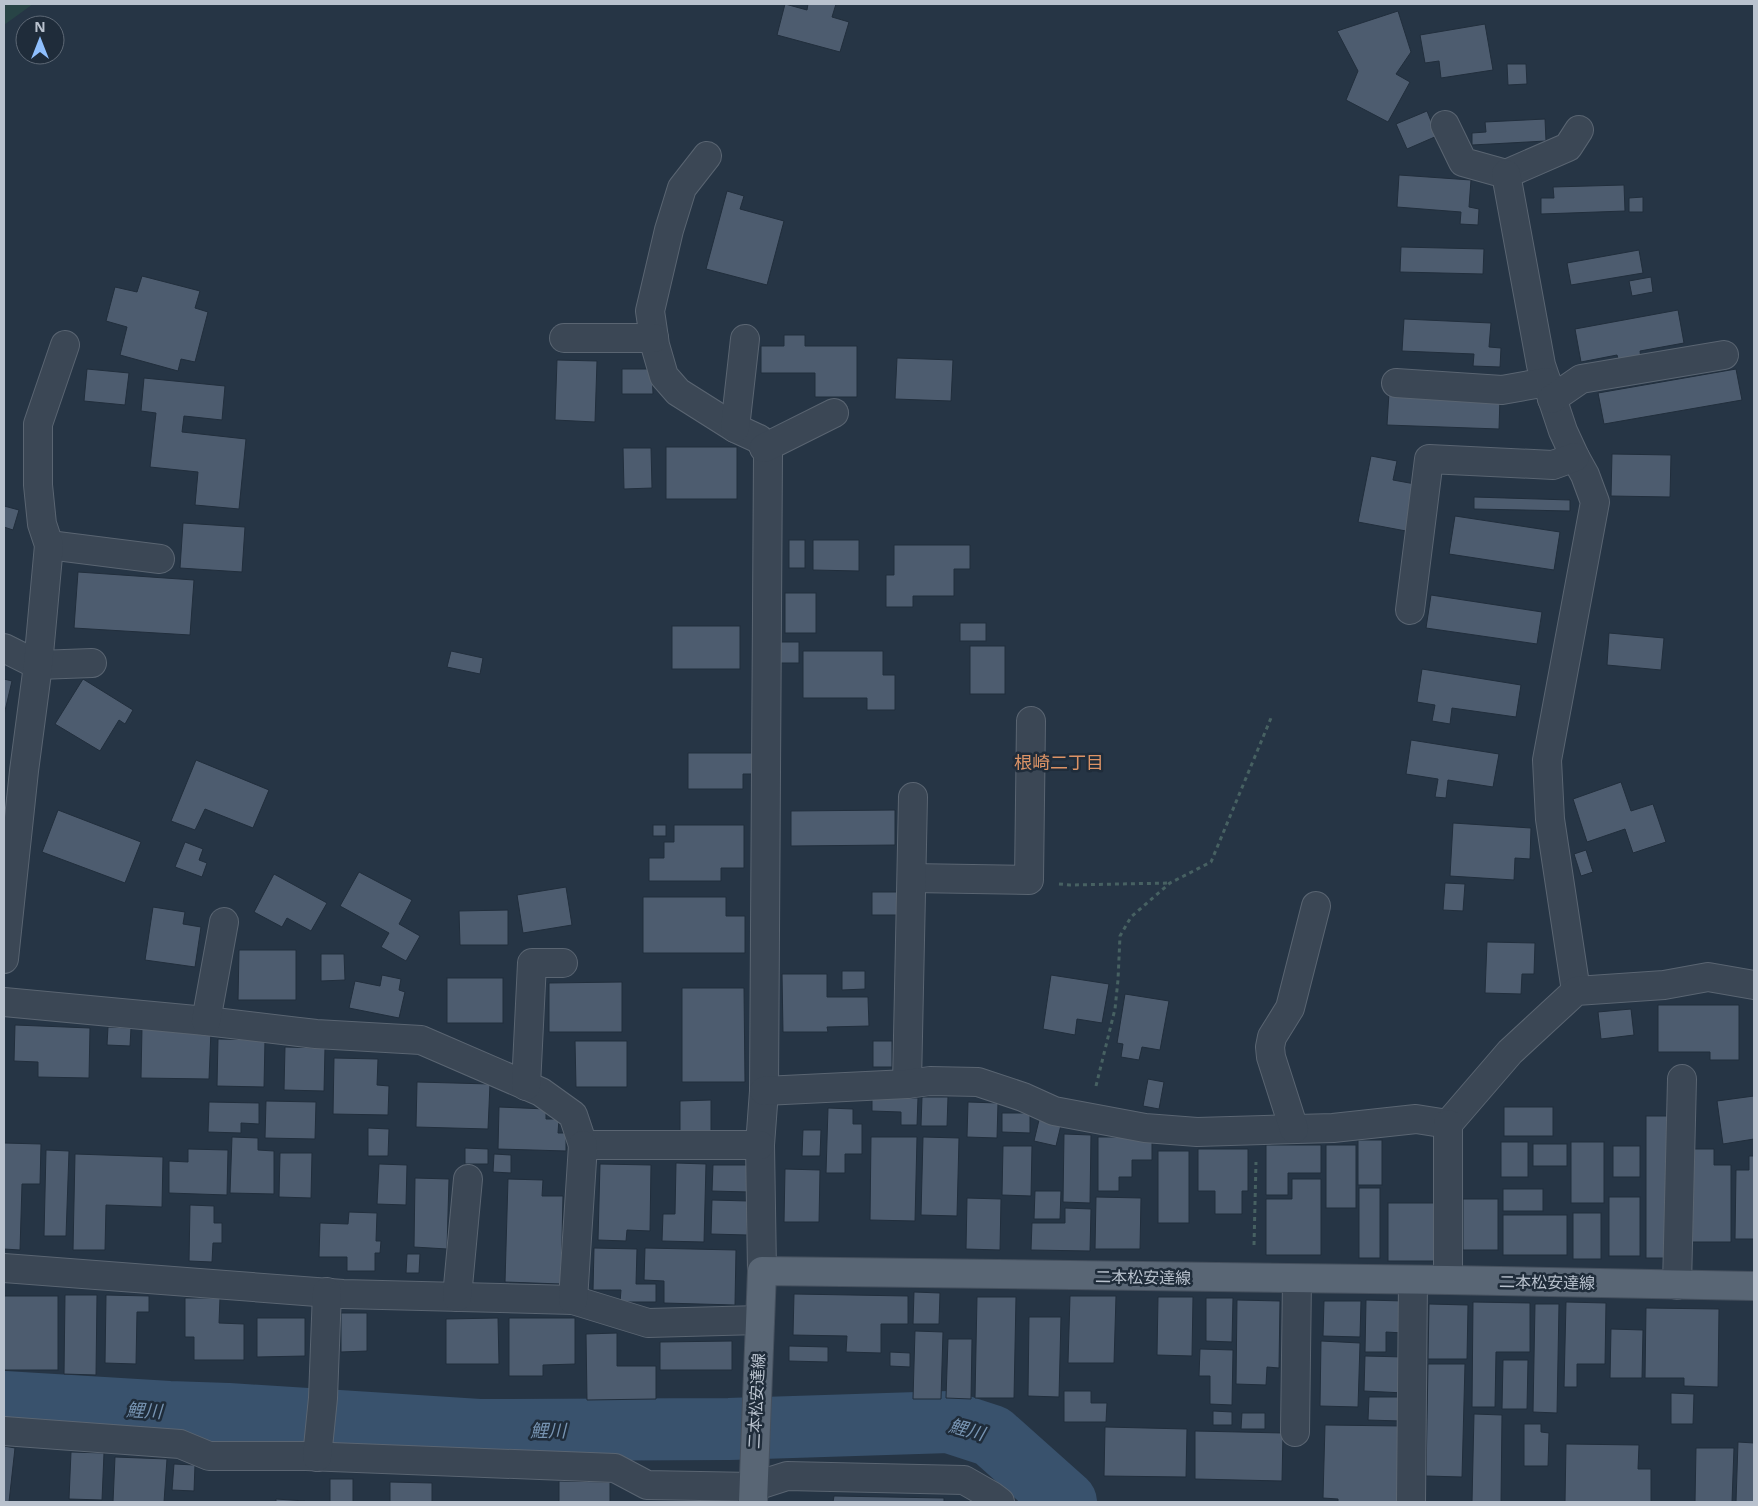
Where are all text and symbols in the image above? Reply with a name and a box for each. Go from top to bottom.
north arrow [15,15,65,65]
text: N [34,17,46,36]
district label: 根崎二丁目 [1014,750,1104,774]
street label: 二本松安達線 [1095,1265,1191,1289]
street label: 二本松安達線 [1499,1270,1595,1294]
street label: 二本松安達線 [743,1352,769,1450]
water label: 鯉川 [125,1397,165,1423]
water label: 鯉川 [947,1413,989,1446]
water label: 鯉川 [530,1418,568,1442]

